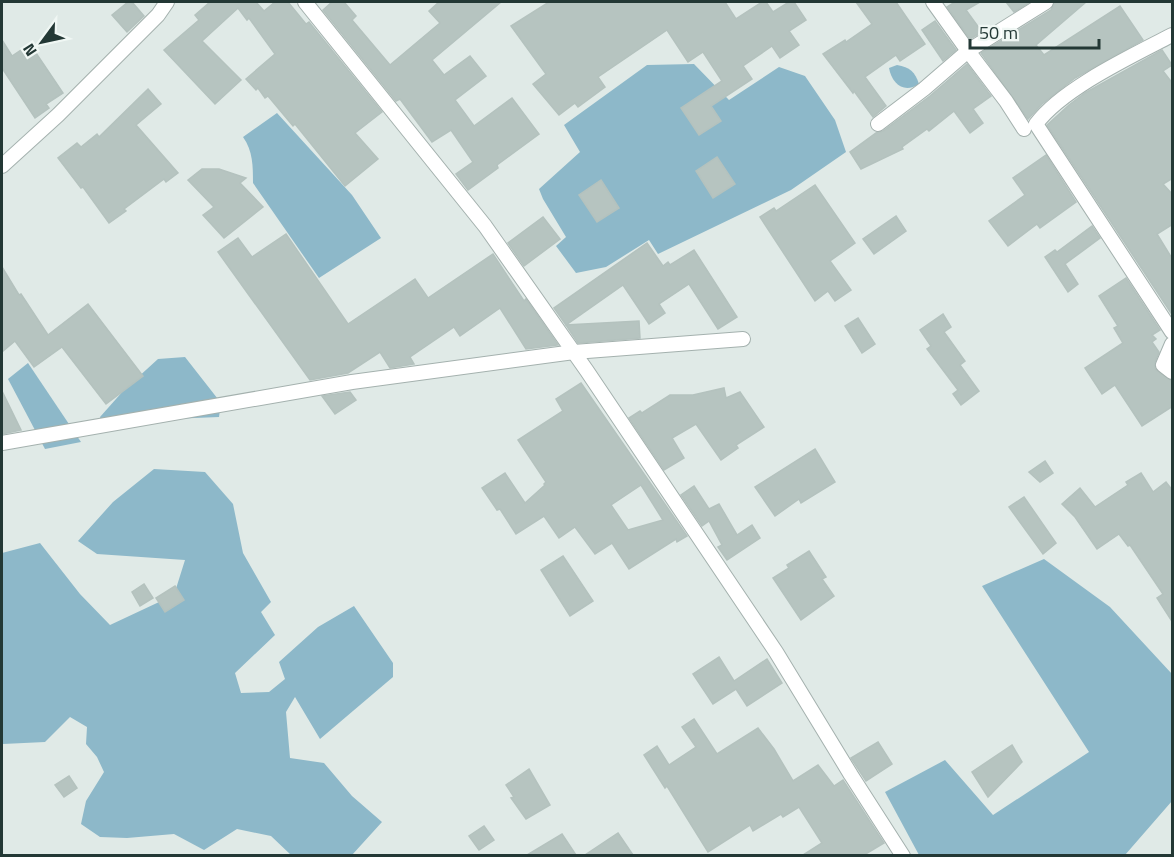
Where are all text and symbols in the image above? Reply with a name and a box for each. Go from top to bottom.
north arrow [12,12,72,72]
scale bar [970,12,1099,50]
text: 50 m [979,19,1018,46]
text: N [16,39,43,61]

